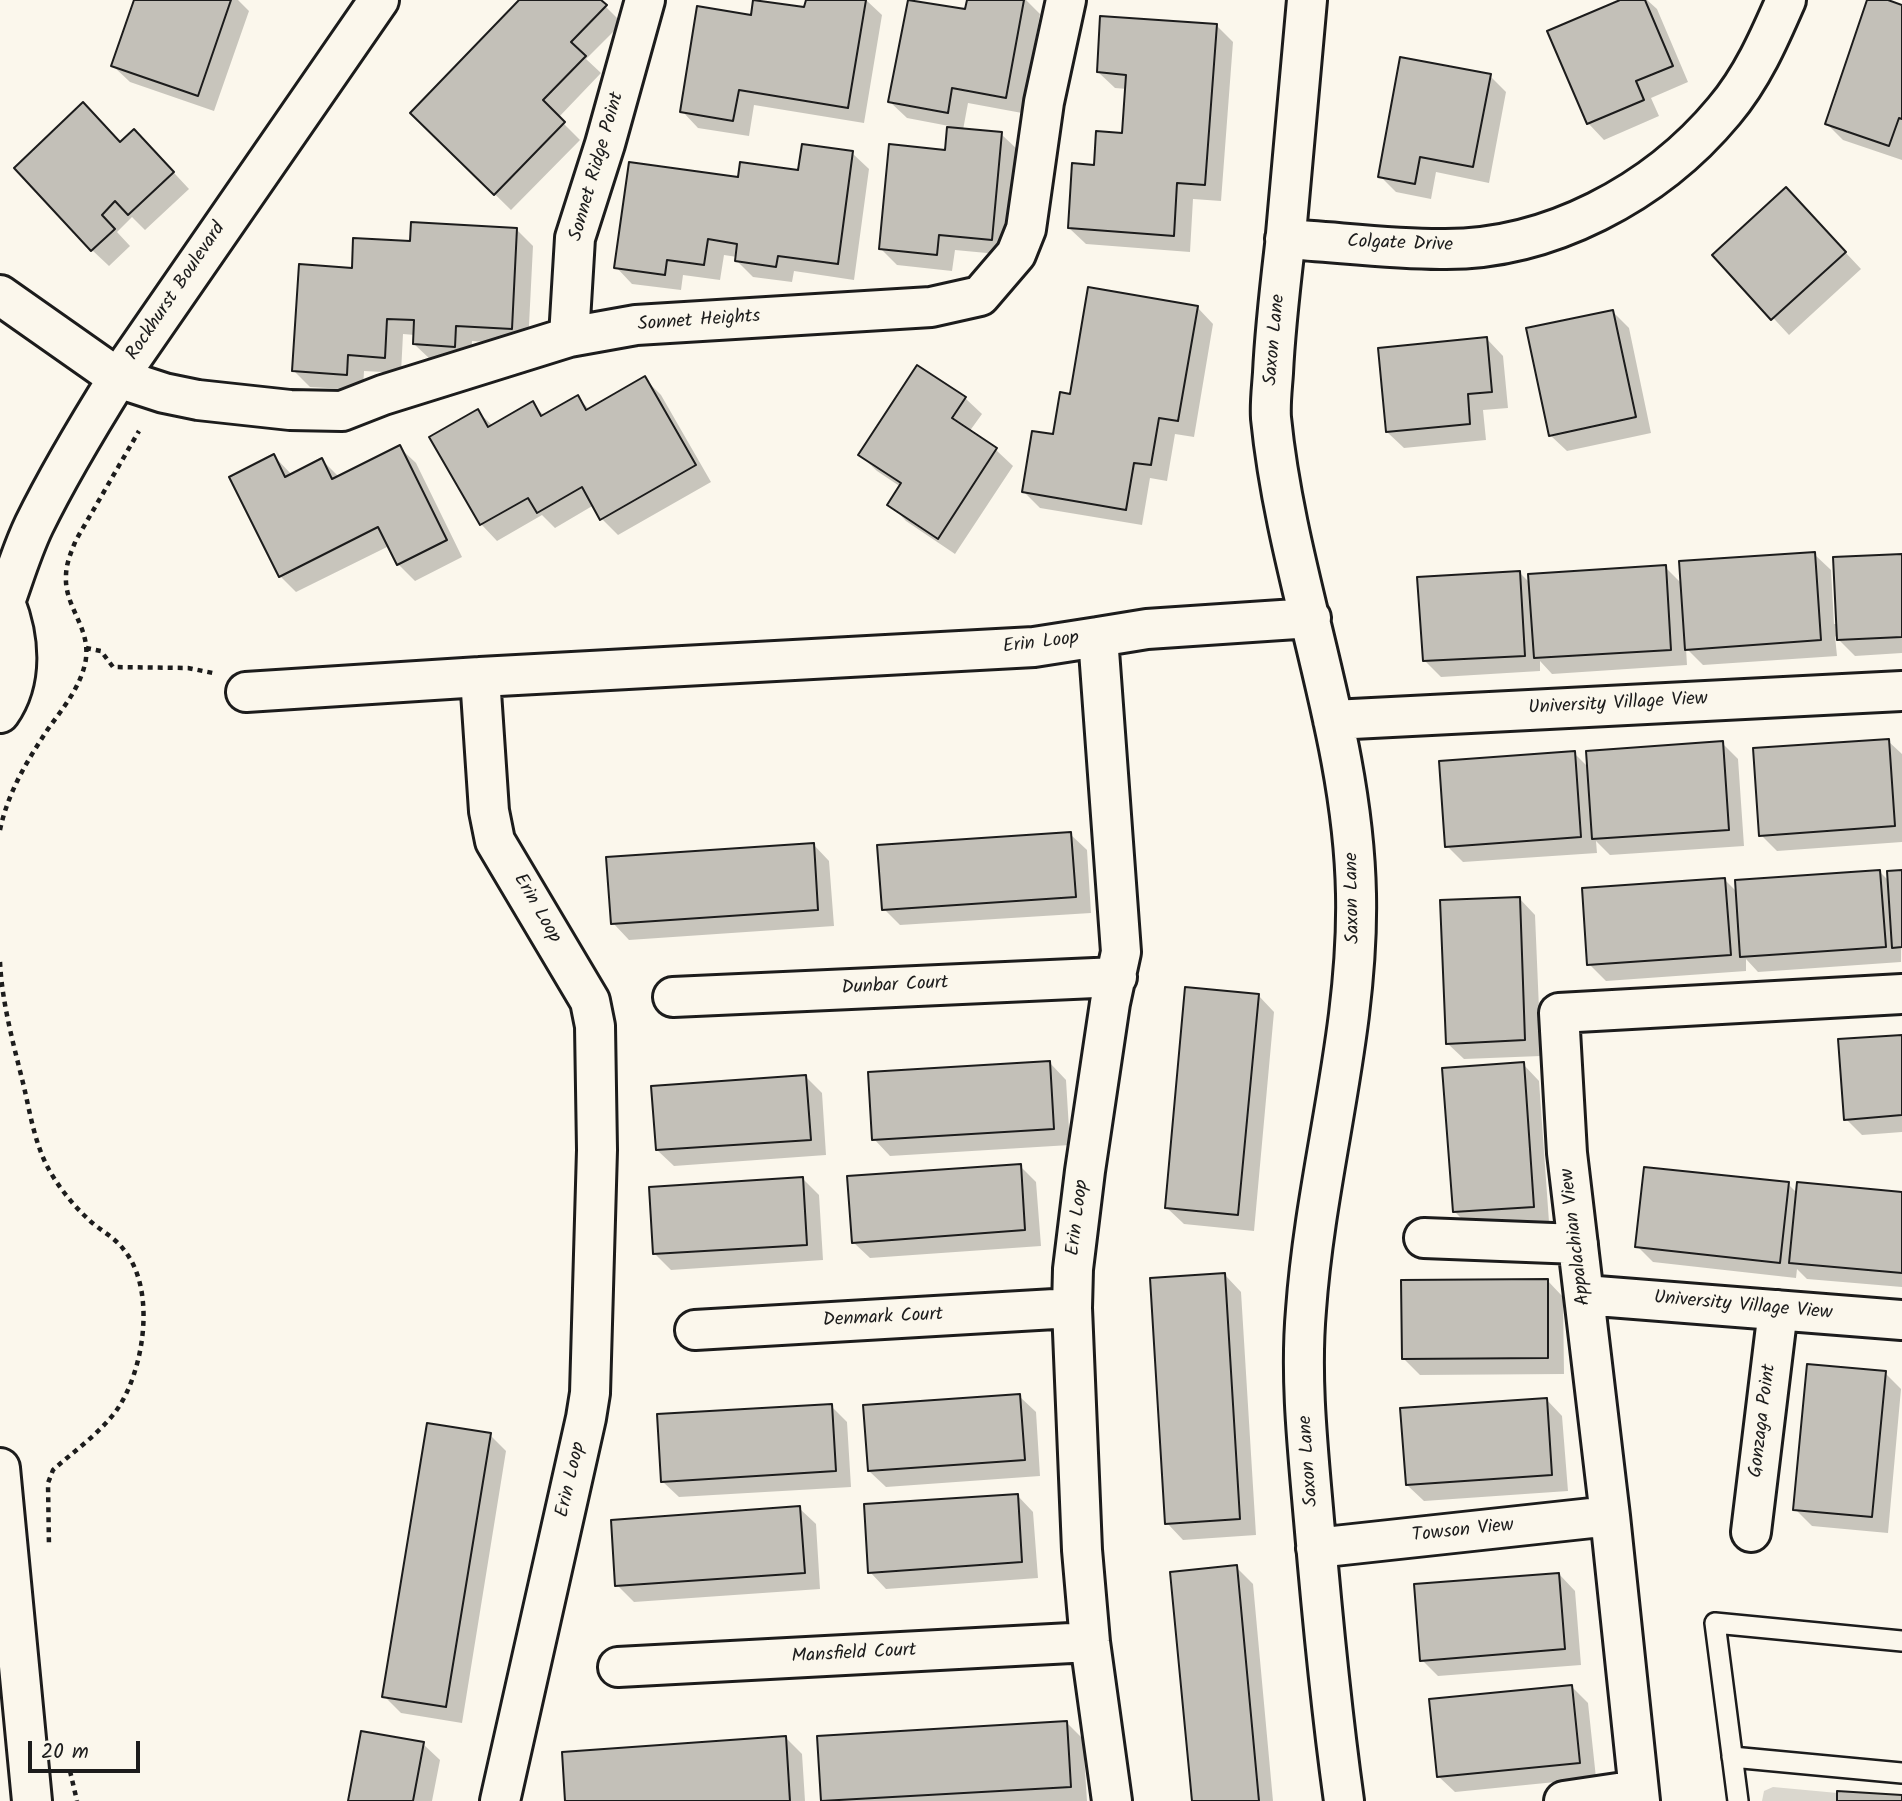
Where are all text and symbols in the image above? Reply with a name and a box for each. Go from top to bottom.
street label: Sonnet Ridge Point [566,90,630,244]
street label: Rockhurst Boulevard [122,219,232,365]
street label: Colgate Drive [1347,232,1453,258]
street label: Saxon Lane [1261,293,1291,387]
street label: Sonnet Heights [637,306,761,338]
street label: Erin Loop [1002,628,1080,660]
street label: University Village View [1528,689,1708,721]
street label: Saxon Lane [1342,852,1366,944]
street label: Erin Loop [507,870,565,948]
street label: Dunbar Court [841,973,949,1001]
street label: Appalachian View [1557,1167,1597,1307]
street label: Erin Loop [1063,1179,1095,1257]
street label: University Village View [1653,1288,1833,1326]
street label: Denmark Court [822,1304,944,1334]
street label: Gonzaga Point [1746,1363,1782,1479]
street label: Saxon Lane [1295,1415,1325,1507]
street label: Erin Loop [552,1440,592,1520]
street label: Towson View [1411,1515,1515,1549]
street label: Mansfield Court [791,1640,917,1670]
scale bar [32,1728,144,1772]
text: 20 m [41,1736,89,1769]

